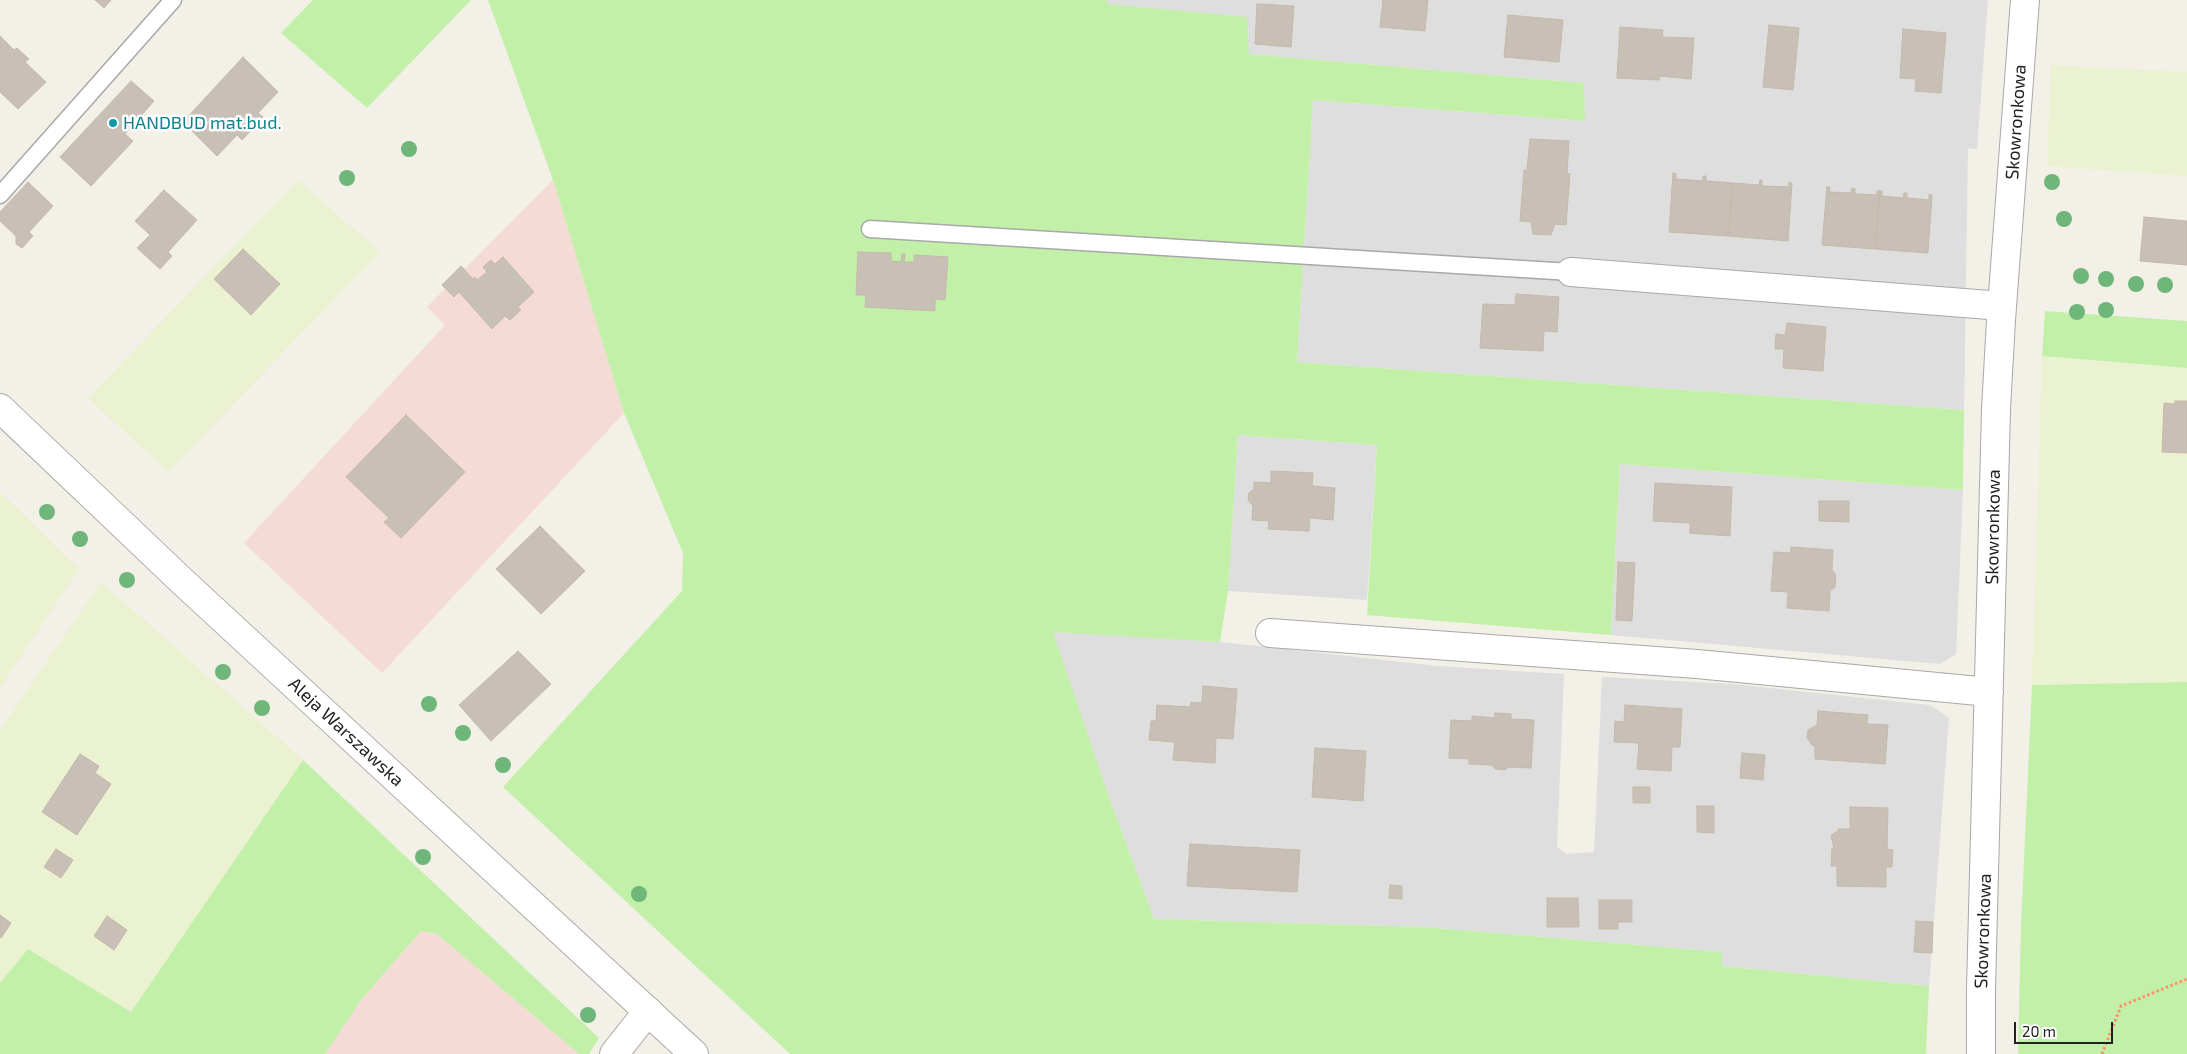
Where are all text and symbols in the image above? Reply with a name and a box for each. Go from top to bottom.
street label: Skowronkowa [2001,64,2031,180]
place label: HANDBUD mat.bud. [123,112,282,134]
marker: HANDBUD mat.bud. [107,117,119,129]
street label: Skowronkowa [1981,469,2005,585]
street label: Aleja Warszawska [284,673,408,791]
street label: Skowronkowa [1970,873,1996,989]
scale bar [2017,1012,2116,1044]
text: 20 m [2022,1022,2056,1040]

